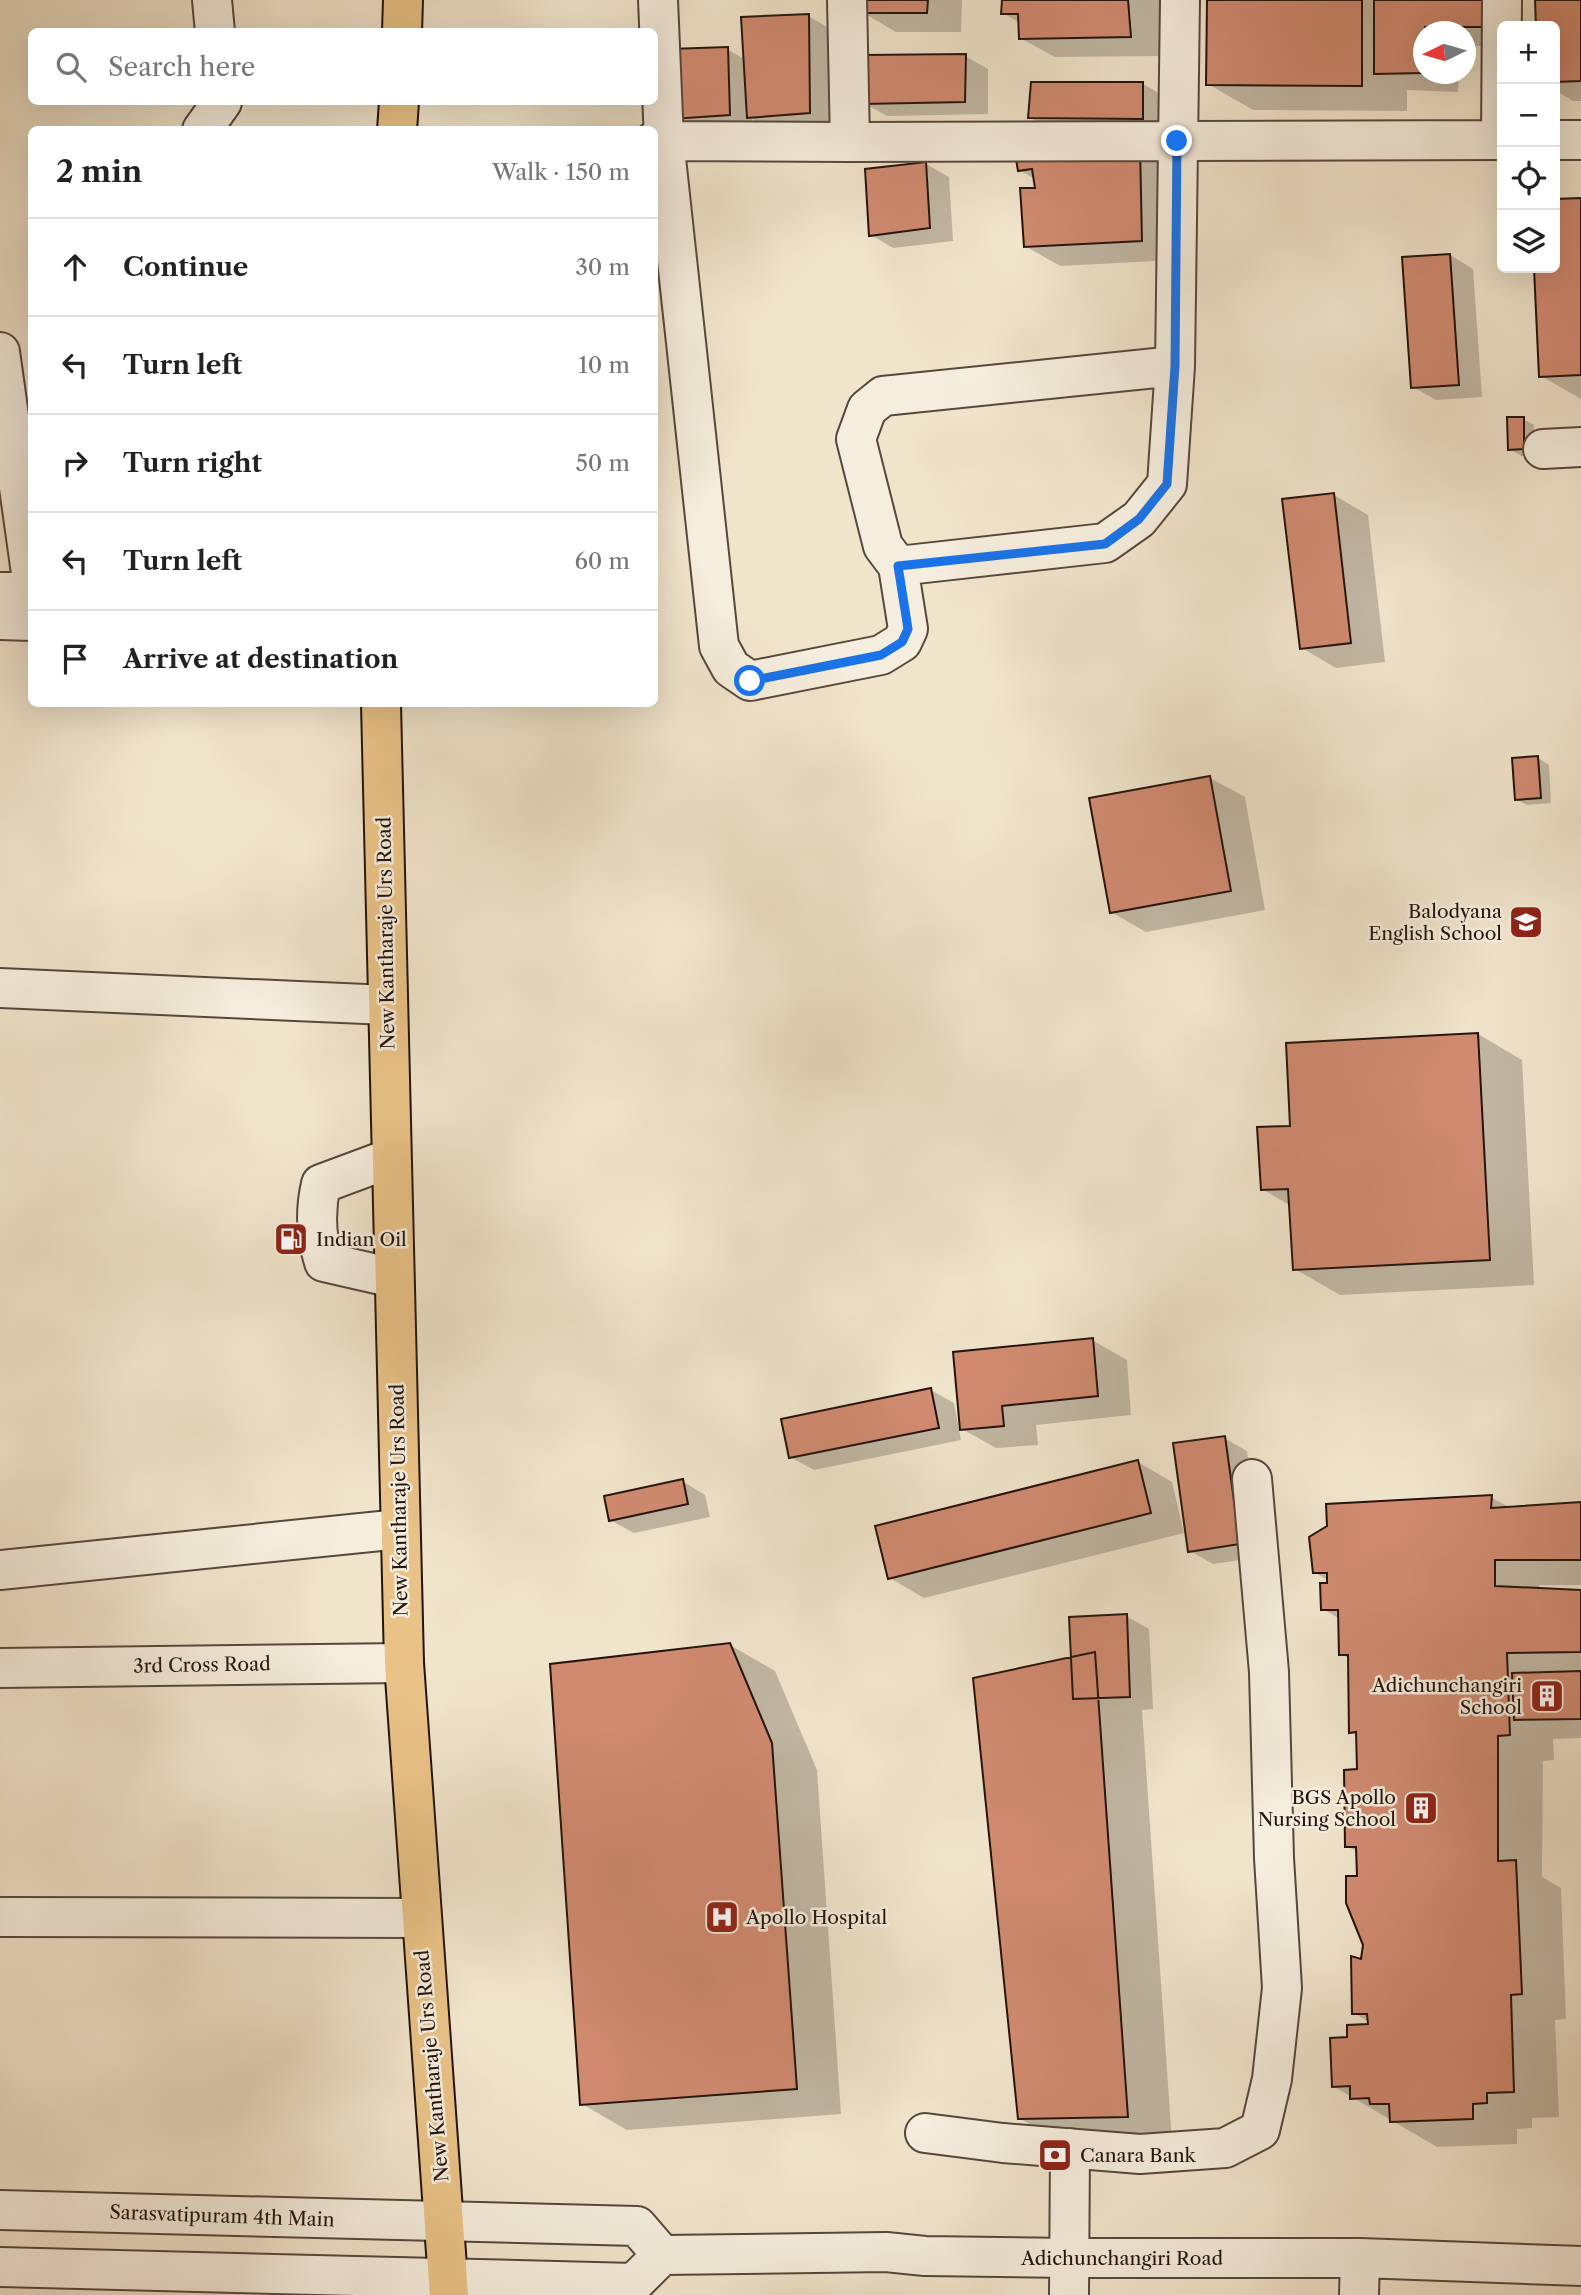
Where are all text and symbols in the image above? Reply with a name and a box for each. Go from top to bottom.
north arrow [1413,21,1476,84]
map controls [1497,21,1560,273]
button: + [1497,21,1560,84]
search box [28,28,658,105]
icon: search [52,48,90,86]
text: Search here [108,51,255,83]
button: − [1497,84,1560,147]
route end [1161,125,1192,156]
button: locate [1497,147,1560,210]
text: 2 min [56,153,142,190]
text: Walk · 150 m [492,158,630,186]
button: layers [1497,210,1560,273]
icon: ahead [56,248,94,286]
text: Continue [123,251,248,283]
text: 30 m [575,253,630,281]
icon: left [56,346,94,384]
text: Turn left [123,349,242,381]
text: 10 m [578,351,630,379]
icon: right [56,444,94,482]
text: Turn right [123,447,262,479]
text: 50 m [575,449,630,477]
icon: left [56,542,94,580]
text: Turn left [123,545,242,577]
text: 60 m [574,547,630,575]
icon: arrive [56,640,94,678]
text: Arrive at destination [123,643,398,675]
route start [734,665,765,696]
street label: New Kantharaje Urs Road [372,816,400,1049]
place label: Balodyana English School [1368,900,1502,945]
school or university icon: Balodyana English School [1507,903,1545,941]
fuel station icon: Indian Oil [272,1220,310,1258]
place label: Indian Oil [316,1228,407,1251]
street label: New Kantharaje Urs Road [385,1383,413,1616]
street label: 3rd Cross Road [133,1652,271,1678]
place label: Adichunchangiri School [1371,1674,1522,1719]
building icon: Adichunchangiri School [1528,1677,1566,1715]
place label: BGS Apollo Nursing School [1258,1786,1396,1831]
building icon: BGS Apollo Nursing School [1402,1789,1440,1827]
hospital icon: Apollo Hospital [703,1898,741,1936]
place label: Apollo Hospital [745,1906,887,1929]
street label: New Kantharaje Urs Road [410,1949,454,2183]
bank icon: Canara Bank [1036,2136,1074,2174]
place label: Canara Bank [1080,2144,1197,2167]
street label: Sarasvatipuram 4th Main [109,2201,335,2231]
street label: Adichunchangiri Road [1020,2247,1223,2270]

